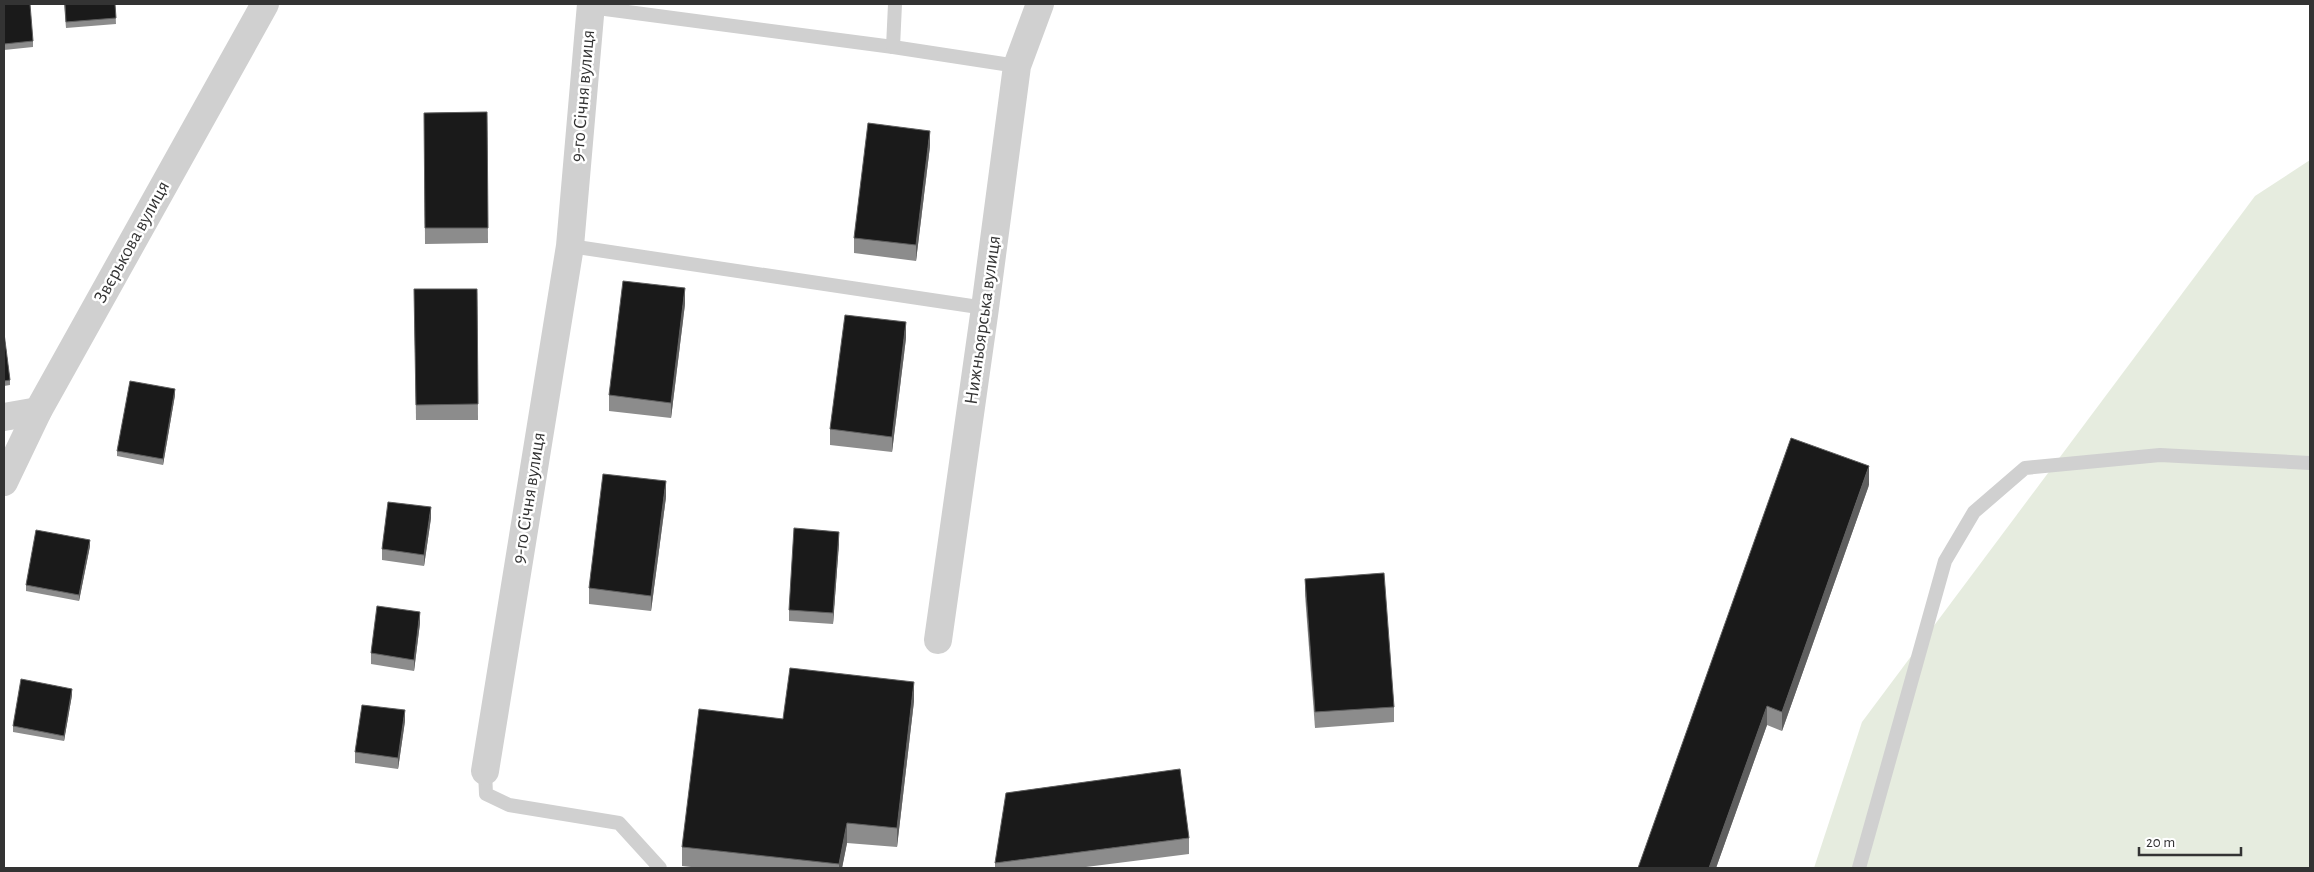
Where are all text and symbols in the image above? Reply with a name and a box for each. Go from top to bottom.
street label: 9-го Січня вулиця [568,29,598,163]
street label: Звєрькова вулиця [91,178,173,306]
street label: Нижньоярська вулиця [962,234,1004,406]
street label: 9-го Січня вулиця [509,431,549,565]
scale bar [2139,824,2242,856]
text: 20 m [2146,835,2175,850]

